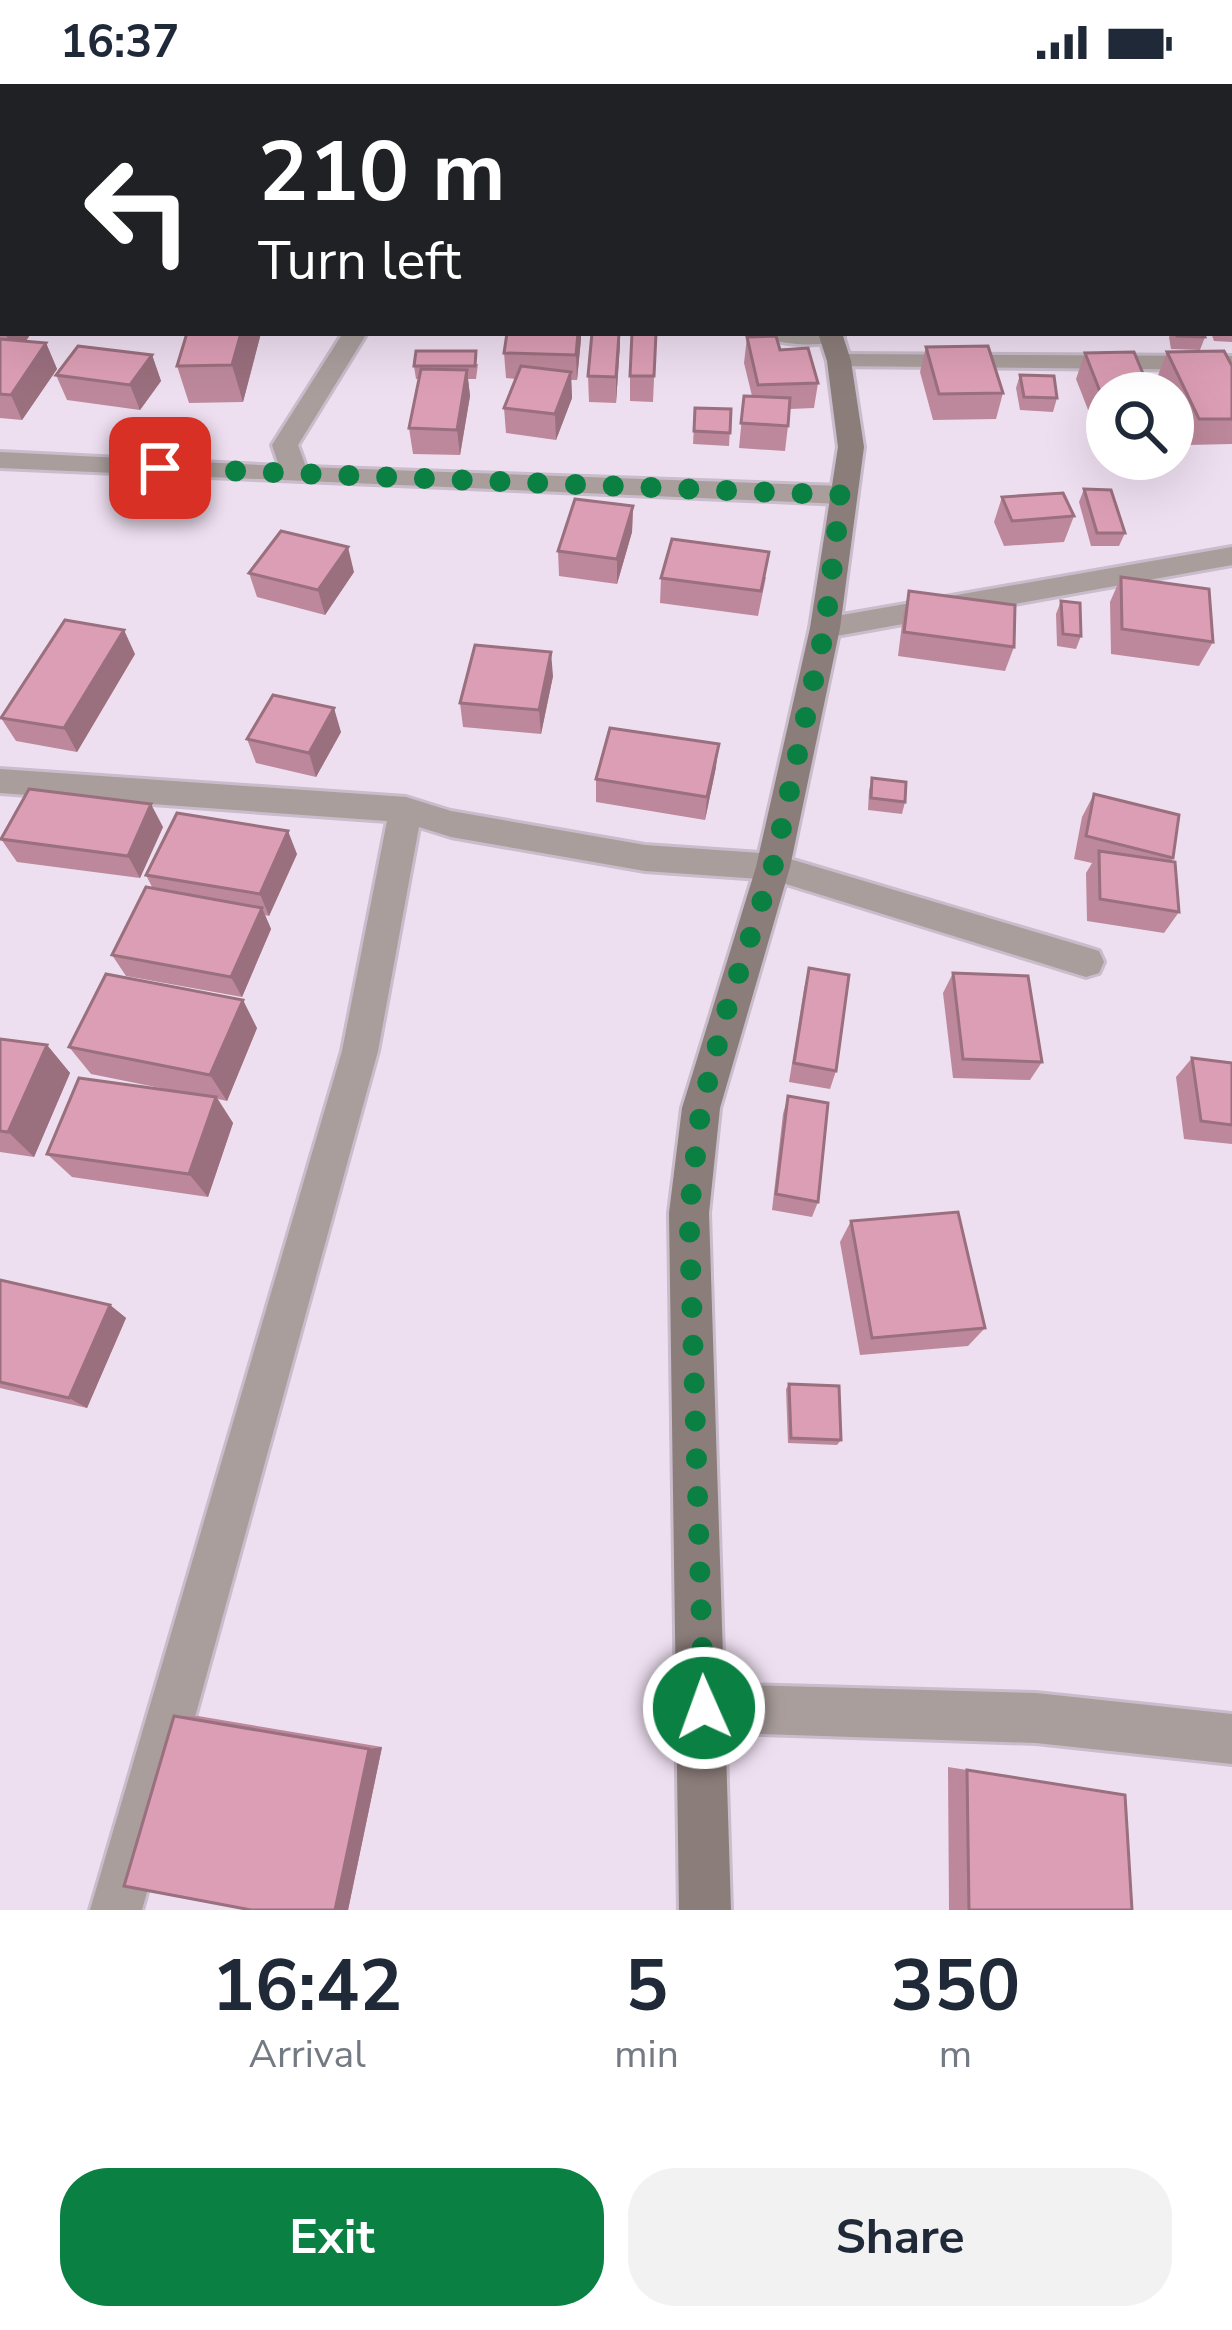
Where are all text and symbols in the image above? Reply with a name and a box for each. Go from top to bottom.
text: 16:37 [60,12,179,73]
text: 210 m [258,115,506,230]
icon: left [60,132,216,288]
text: Turn left [258,224,461,298]
map controls [1086,372,1194,480]
button: search [1086,372,1194,480]
pin [109,417,211,519]
icon: arrive [127,435,193,501]
position arrow [641,1645,767,1771]
text: 16:42 [212,1937,402,2035]
text: 5 [625,1937,668,2035]
text: 350 [891,1937,1020,2035]
text: Arrival [248,2028,366,2081]
text: min [614,2028,679,2081]
text: m [939,2028,972,2081]
button: Exit [60,2168,604,2306]
button: Share [628,2168,1172,2306]

